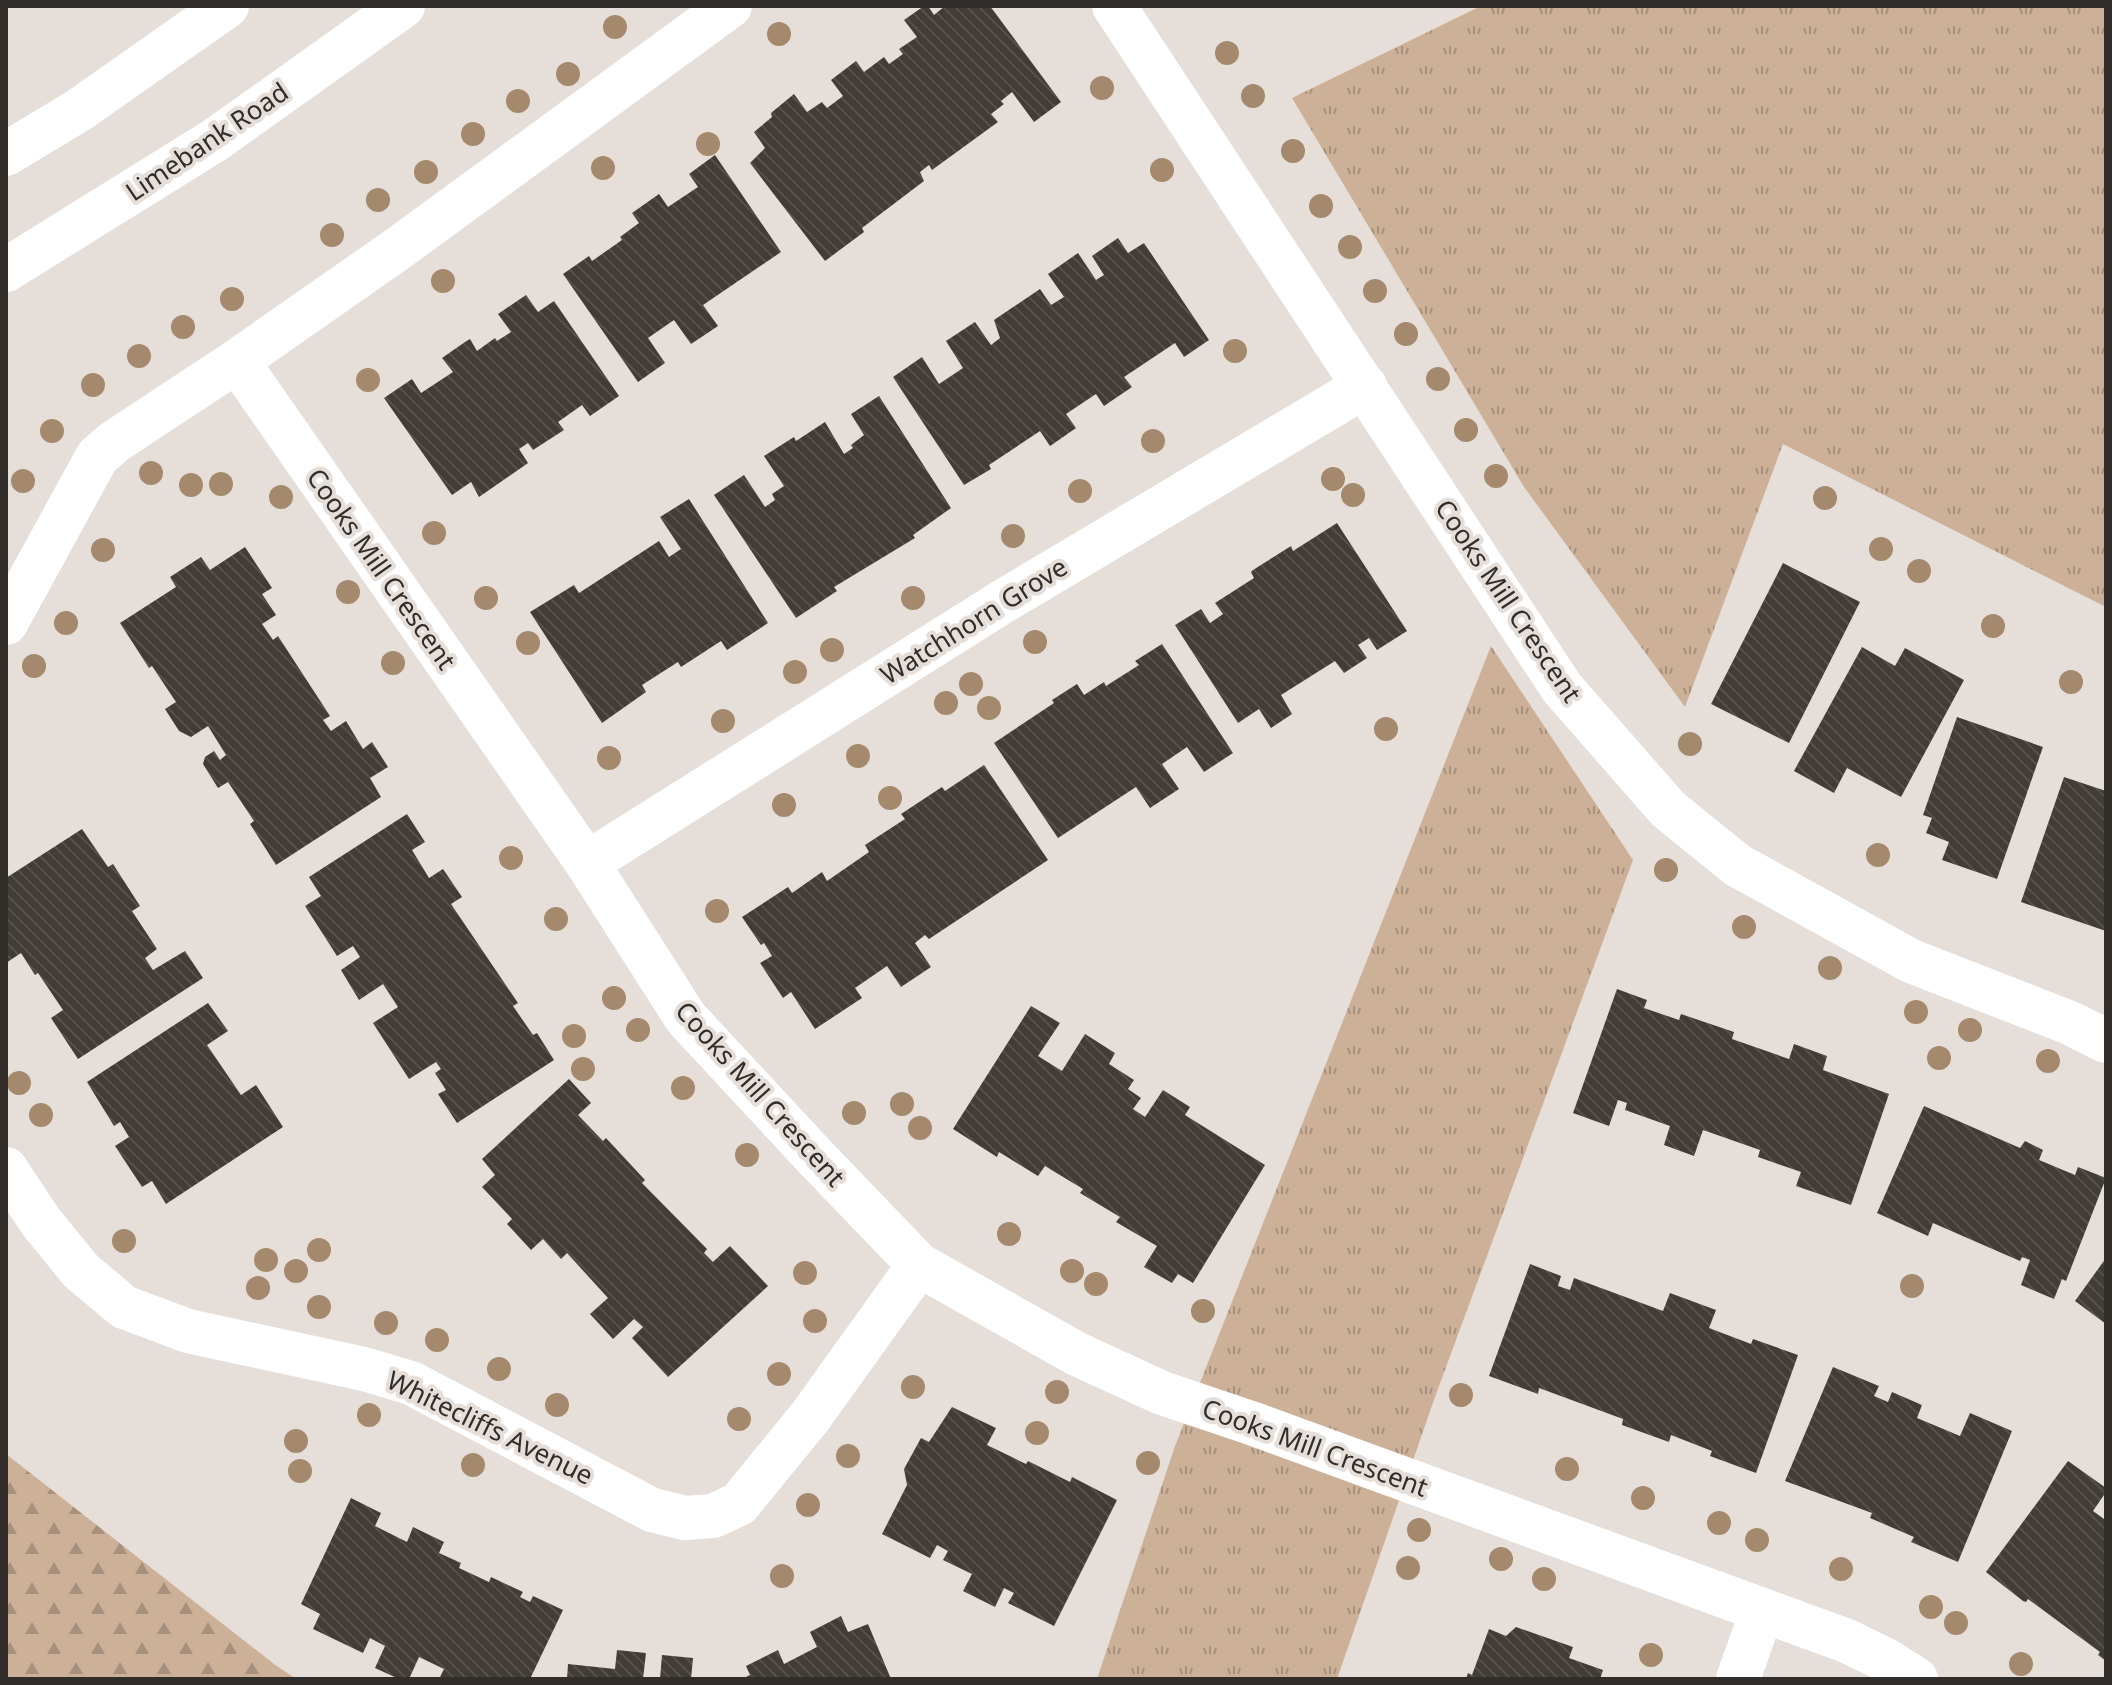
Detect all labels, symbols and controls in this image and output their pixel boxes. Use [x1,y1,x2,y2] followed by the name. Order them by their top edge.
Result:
[118,73,295,209] street label: Limebank Road
[299,461,465,676] street label: Cooks Mill Crescent
[1427,492,1590,709] street label: Cooks Mill Crescent
[873,548,1074,692] street label: Watchhorn Grove
[668,993,854,1194] street label: Cooks Mill Crescent
[381,1362,600,1493] street label: Whitecliffs Avenue
[1197,1389,1433,1505] street label: Cooks Mill Crescent

